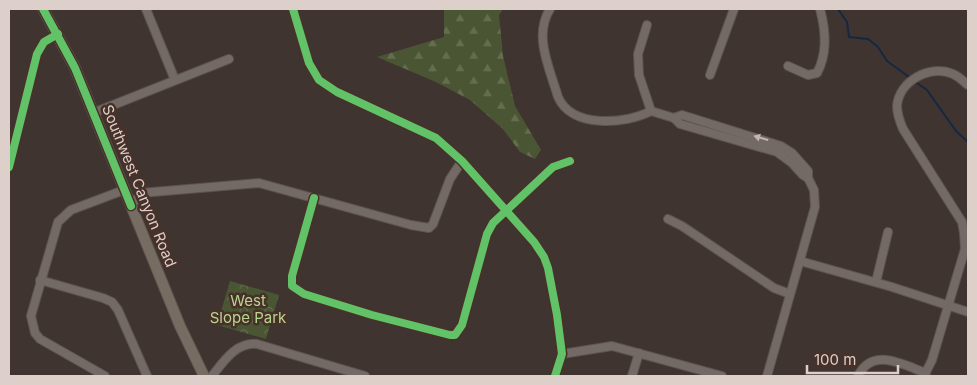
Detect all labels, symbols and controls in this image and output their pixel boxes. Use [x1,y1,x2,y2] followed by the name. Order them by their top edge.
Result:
[98,102,181,270] street label: Southwest Canyon Road
[753,134,768,142] one-way arrow
[210,291,287,327] park label: West Slope Park
[807,342,898,374] scale bar
[814,350,856,369] text: 100 m

